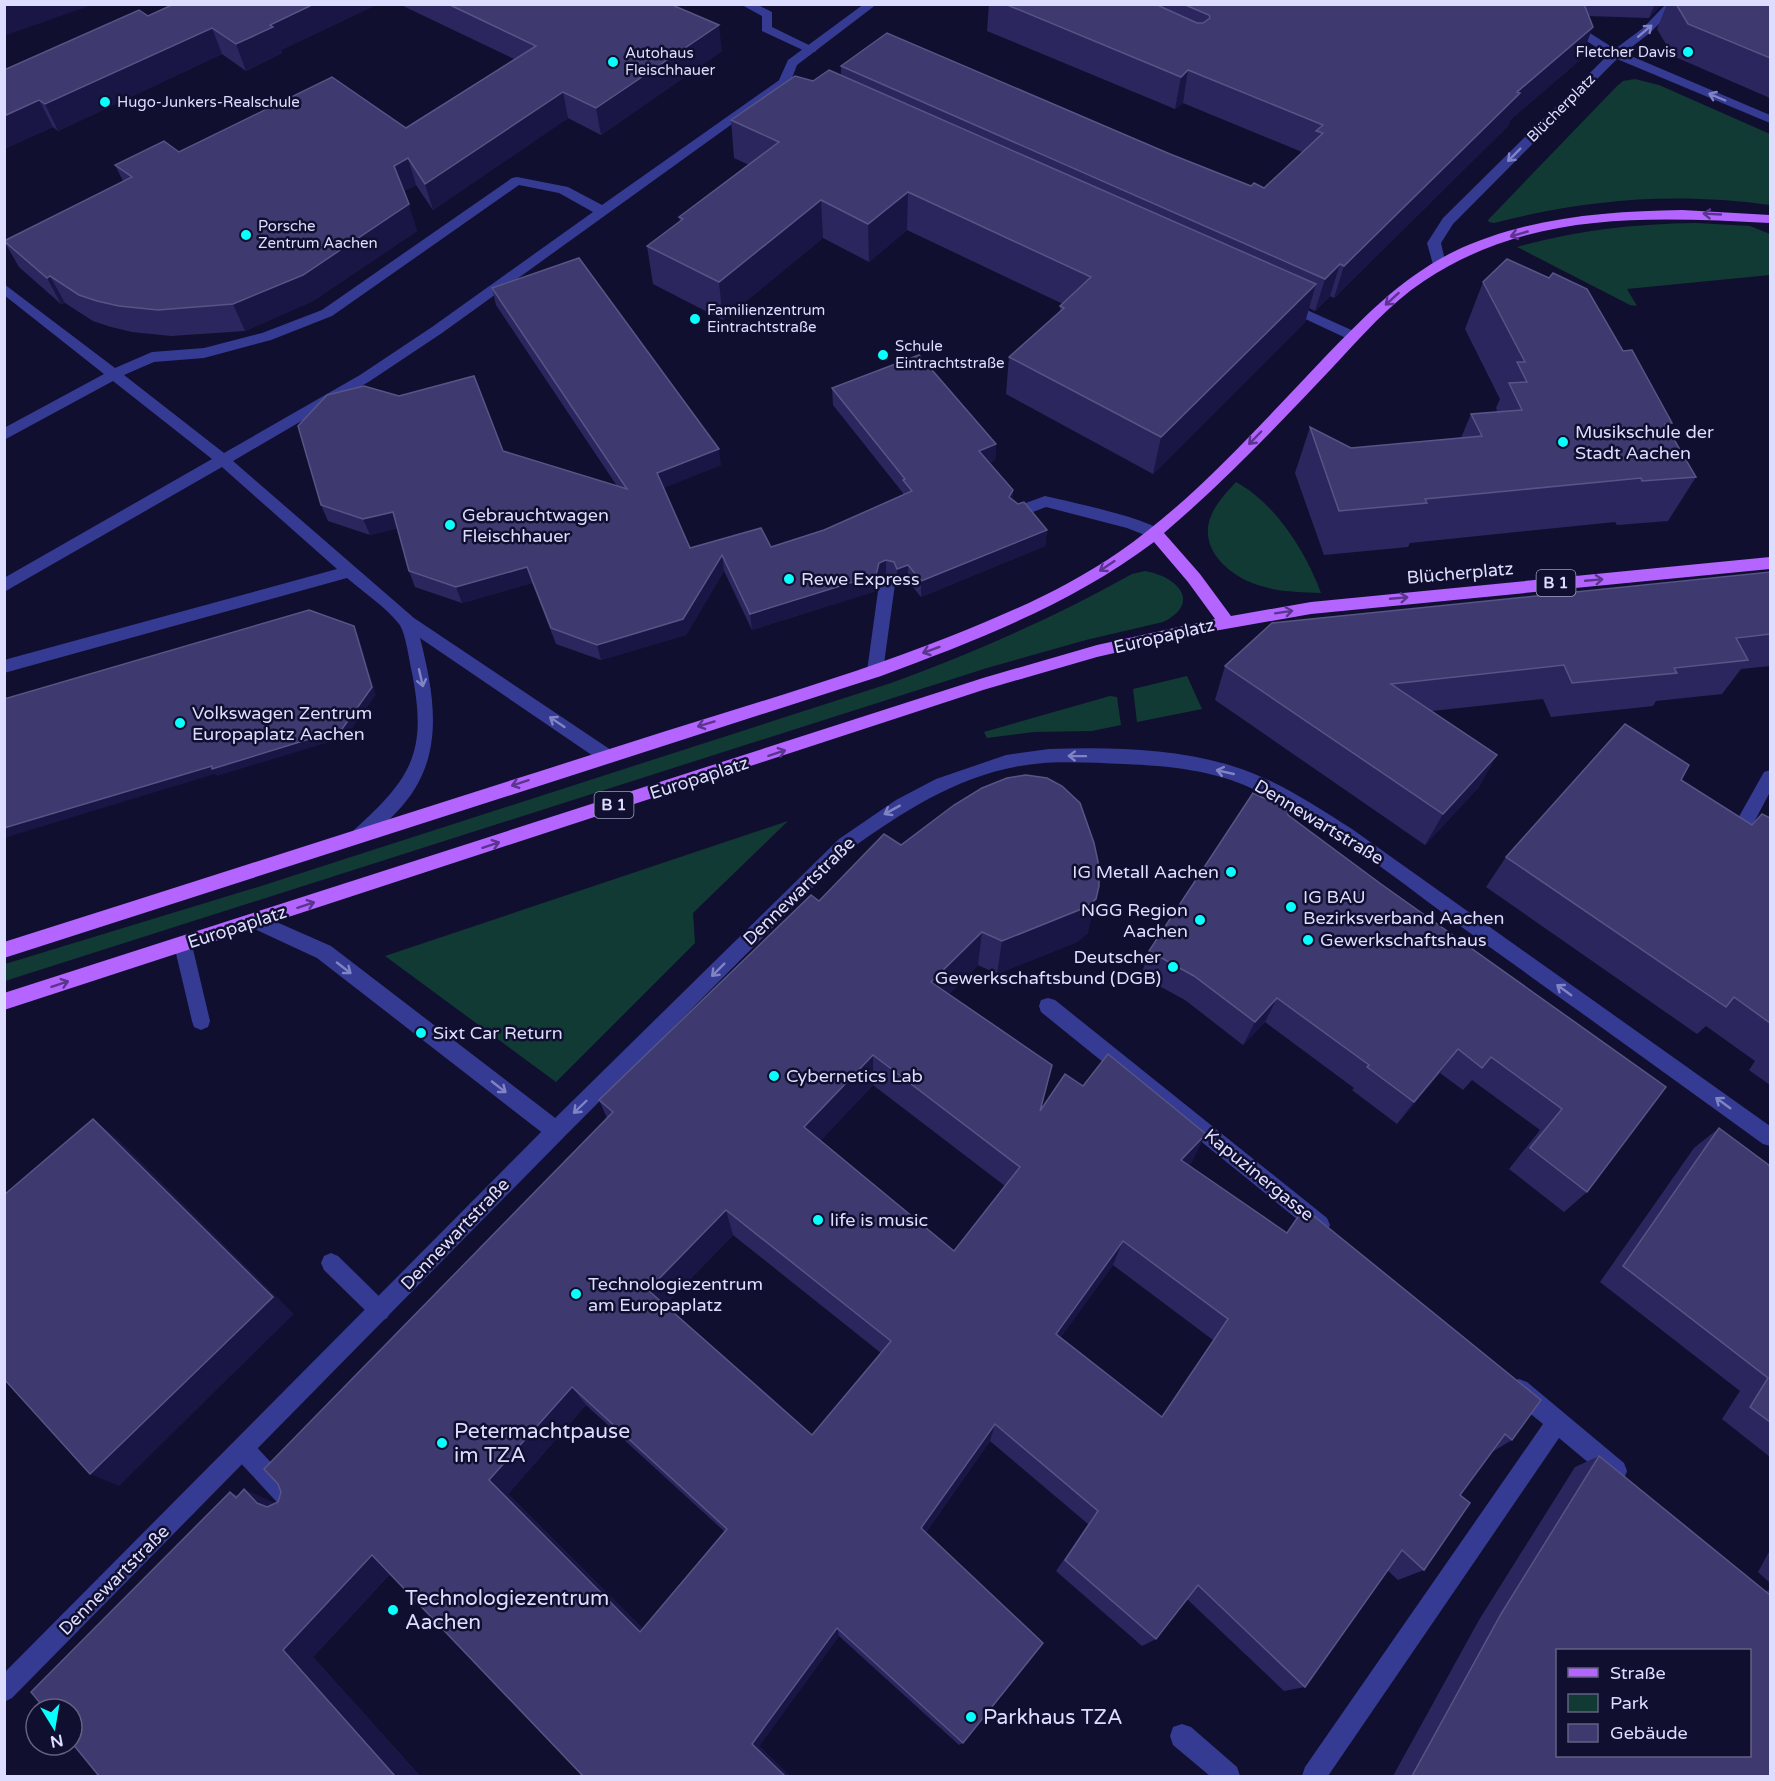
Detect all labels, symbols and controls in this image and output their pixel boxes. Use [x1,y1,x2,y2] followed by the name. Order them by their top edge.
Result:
[1637,24,1653,37] one-way arrow
[1576,43,1676,61] place label: Fletcher Davis
[625,44,715,79] place label: Autohaus Fleischhauer
[1681,45,1695,59] marker: Fletcher Davis
[606,55,620,69] marker: Autohaus Fleischhauer
[1523,70,1599,146] street label: Blücherplatz
[1708,91,1726,102] one-way arrow
[117,93,300,111] place label: Hugo-Junkers-Realschule
[98,95,112,109] marker: Hugo-Junkers-Realschule
[1507,147,1522,162] one-way arrow
[1703,209,1723,220] one-way arrow
[258,217,378,252] place label: Porsche Zentrum Aachen
[239,228,253,242] marker: Porsche Zentrum Aachen
[1510,229,1529,240] one-way arrow
[1385,292,1400,307] one-way arrow
[707,301,825,336] place label: Familienzentrum Eintrachtstraße
[688,312,702,326] marker: Familienzentrum Eintrachtstraße
[895,337,1005,372] place label: Schule Eintrachtstraße
[876,348,890,362] marker: Schule Eintrachtstraße
[1575,421,1714,464] place label: Musikschule der Stadt Aachen
[1248,430,1262,445] one-way arrow
[1556,435,1570,449] marker: Musikschule der Stadt Aachen
[462,504,609,547] place label: Gebrauchtwagen Fleischhauer
[443,518,457,532] marker: Gebrauchtwagen Fleischhauer
[1406,557,1514,589] street label: Blücherplatz
[1099,560,1116,572] one-way arrow
[801,568,920,590] place label: Rewe Express
[1536,570,1576,596] road number: B 1
[782,572,796,586] marker: Rewe Express
[1583,574,1603,585] one-way arrow
[1389,592,1409,603] one-way arrow
[1273,606,1293,617] one-way arrow
[1111,614,1217,658] street label: Europaplatz
[923,645,941,656] one-way arrow
[416,669,428,688] one-way arrow
[192,702,372,745] place label: Volkswagen Zentrum Europaplatz Aachen
[173,716,187,730] marker: Volkswagen Zentrum Europaplatz Aachen
[549,716,565,728] one-way arrow
[697,719,716,730] one-way arrow
[767,746,786,757] one-way arrow
[1067,750,1087,762] one-way arrow
[647,752,751,804] street label: Europaplatz
[1216,766,1235,778] one-way arrow
[1250,775,1388,869] street label: Dennewartstraße
[511,778,530,789] one-way arrow
[594,792,634,818] road number: B 1
[884,804,901,816] one-way arrow
[738,832,860,950] street label: Dennewartstraße
[481,839,500,850] one-way arrow
[1072,861,1219,883] place label: IG Metall Aachen
[1224,865,1238,879] marker: IG Metall Aachen
[1303,886,1504,929] place label: IG BAU Bezirksverband Aachen
[296,898,315,909] one-way arrow
[1081,899,1188,942] place label: NGG Region Aachen
[1284,900,1298,914] marker: IG BAU Bezirksverband Aachen
[185,901,289,953] street label: Europaplatz
[1193,913,1207,927] marker: NGG Region Aachen
[1320,929,1487,951] place label: Gewerkschaftshaus
[1301,933,1315,947] marker: Gewerkschaftshaus
[935,946,1161,989] place label: Deutscher Gewerkschaftsbund (DGB)
[1166,960,1180,974] marker: Deutscher Gewerkschaftsbund (DGB)
[336,961,352,974] one-way arrow
[711,962,726,977] one-way arrow
[50,978,69,989] one-way arrow
[1557,984,1573,996] one-way arrow
[433,1022,563,1044] place label: Sixt Car Return
[414,1026,428,1040] marker: Sixt Car Return
[786,1065,923,1087] place label: Cybernetics Lab
[767,1069,781,1083] marker: Cybernetics Lab
[490,1080,506,1093] one-way arrow
[1715,1097,1731,1109] one-way arrow
[573,1100,588,1115] one-way arrow
[1200,1124,1318,1226] street label: Kapuzinergasse
[396,1173,514,1295] street label: Dennewartstraße
[830,1209,928,1231] place label: life is music
[811,1213,825,1227] marker: life is music
[588,1273,763,1316] place label: Technologiezentrum am Europaplatz
[569,1287,583,1301] marker: Technologiezentrum am Europaplatz
[454,1419,630,1468] place label: Petermachtpause im TZA
[435,1436,449,1450] marker: Petermachtpause im TZA
[54,1520,174,1640] street label: Dennewartstraße
[405,1586,609,1635] place label: Technologiezentrum Aachen
[386,1603,400,1617] marker: Technologiezentrum Aachen
[1556,1649,1751,1757] legend
[1610,1662,1666,1684] text: Straße
[1610,1692,1649,1714] text: Park
[24,1697,84,1757] north arrow
[983,1705,1123,1730] place label: Parkhaus TZA
[964,1710,978,1724] marker: Parkhaus TZA
[1610,1722,1688,1744] text: Gebäude
[48,1730,65,1752] text: N

